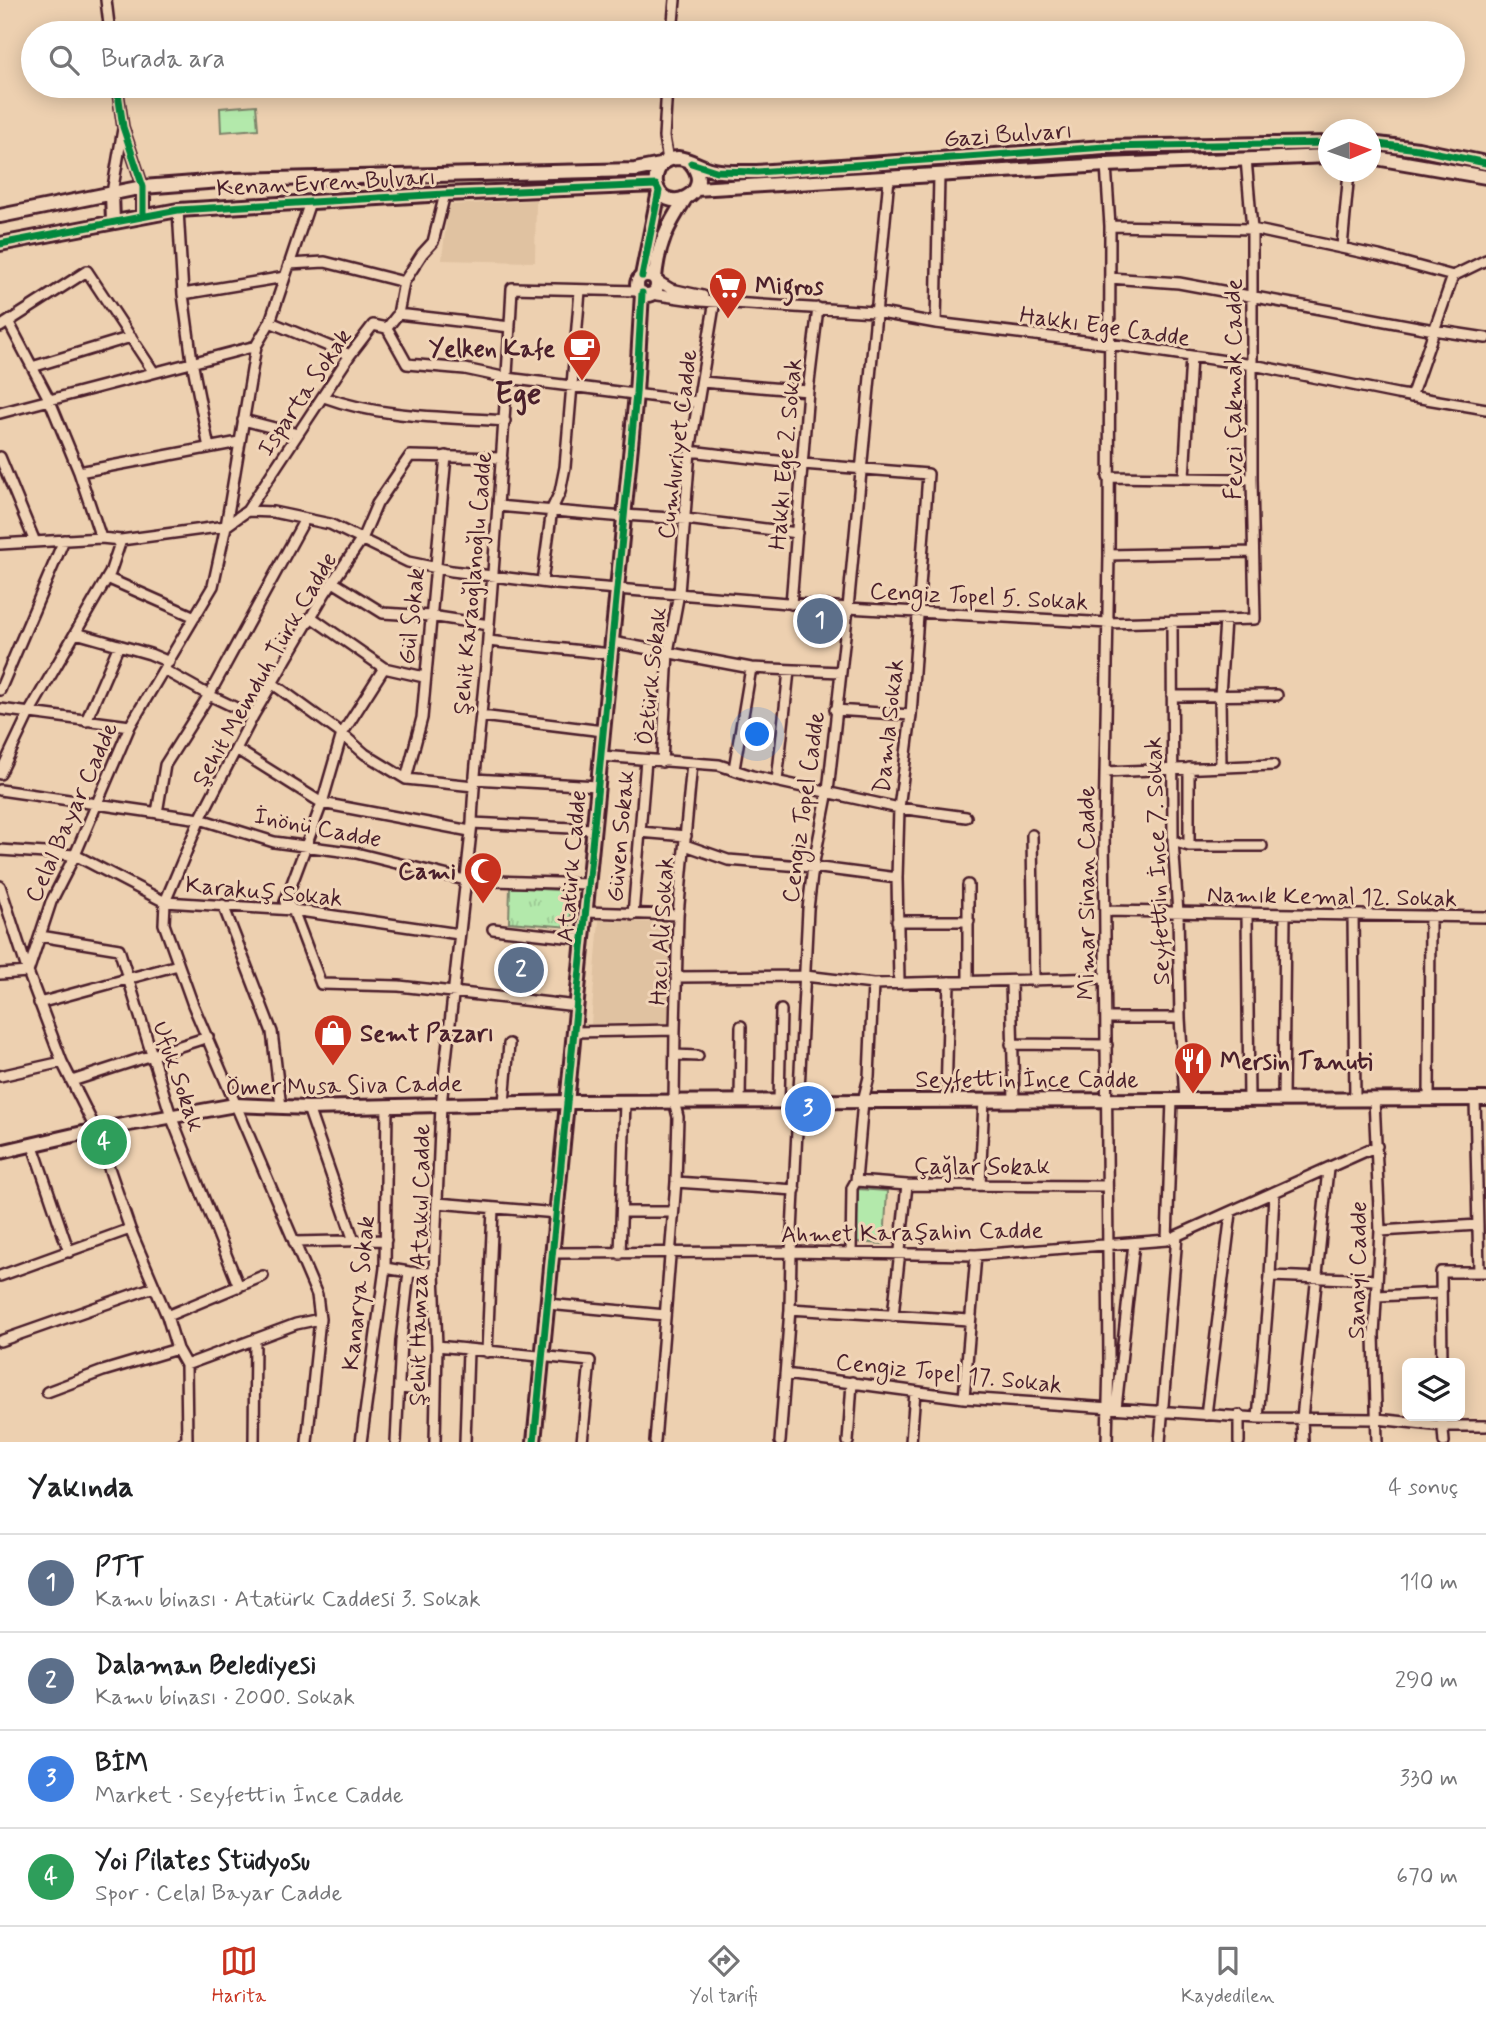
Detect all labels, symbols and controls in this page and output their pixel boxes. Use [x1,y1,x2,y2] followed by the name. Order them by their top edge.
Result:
[21,21,1465,98] search box
[45,41,83,79] icon: search
[101,43,225,77] text: Burada ara
[943,116,1074,155] street label: Gazi Bulvarı
[1318,119,1381,182] north arrow
[216,162,436,205] street label: Kenan Evren Bulvarı
[707,265,749,320] supermarket icon: Migros
[755,272,824,306] place label: Migros
[1219,278,1250,500] street label: Fevzi Çakmak Cadde
[1017,300,1192,355] street label: Hakkı Ege Cadde
[251,323,359,463] street label: Isparta Sokak
[561,327,603,382] cafe icon: Yelken Kafe
[429,334,555,365] place label: Yelken Kafe
[651,347,706,541] street label: Cumhuriyet Cadde
[763,357,810,551] street label: Hakkı Ege 2. Sokak
[494,373,542,416] district label: Ege
[447,450,500,716] street label: Şehit Karaoğlanoğlu Cadde
[185,547,345,793] street label: Şehit Memduh Türk Cadde
[392,566,433,666] street label: Gül Sokak
[869,576,1089,621] street label: Cengiz Topel 5. Sokak
[797,595,843,647] pin: 1
[630,606,675,747] street label: Öztürk Sokak
[867,657,912,795] street label: Damla Sokak
[776,710,835,905] street label: Cengiz Topel Cadde
[740,717,774,751] your location
[19,718,126,908] street label: Celal Bayar Cadde
[1139,736,1178,986] street label: Seyfettin İnce 7. Sokak
[600,769,643,903] street label: Güven Sokak
[1072,786,1103,1000] street label: Mimar Sinan Cadde
[550,789,595,943] street label: Atatürk Cadde
[251,801,384,856] street label: İnönü Cadde
[462,850,504,905] mosque icon: Cami
[643,856,682,1006] street label: Hacı Ali Sokak
[398,857,456,888] place label: Cami
[184,870,344,915] street label: Karakuş Sokak
[1207,880,1457,915] street label: Namık Kemal 12. Sokak
[498,944,544,996] pin: 2
[312,1012,354,1067] shop icon: Semt Pazarı
[144,1017,211,1136] street label: Ufuk Sokak
[360,1019,494,1050] place label: Semt Pazarı
[1172,1040,1214,1095] restaurant icon: Mersin Tanuti
[1220,1047,1373,1078] place label: Mersin Tanuti
[915,1065,1139,1096] street label: Seyfettin İnce Cadde
[225,1069,463,1104] street label: Ömer Musa Siva Cadde
[785,1083,831,1135] pin: 3
[81,1116,127,1168] pin: 4
[403,1124,438,1406] street label: Şehit Hamza Atakul Cadde
[914,1152,1050,1183] street label: Çağlar Sokak
[1342,1201,1375,1339] street label: Sanayi Cadde
[336,1214,383,1372] street label: Kanarya Sokak
[781,1216,1044,1251] street label: Ahmet Karaşahin Cadde
[834,1347,1064,1404] street label: Cengiz Topel 17. Sokak
[1402,1358,1465,1421] map controls
[1402,1358,1465,1421] button: layers
[28,1468,134,1507] text: Yakında
[1388,1473,1458,1503] text: 4 sonuç
[95,1551,145,1585] text: PTT
[46,1568,56,1598] text: 1
[1399,1568,1458,1598] text: 110 m
[95,1585,481,1615] text: Kamu binası · Atatürk Caddesi 3. Sokak
[95,1649,316,1683] text: Dalaman Belediyesi
[45,1666,57,1696] text: 2
[1395,1666,1458,1696] text: 290 m
[95,1683,355,1713] text: Kamu binası · 2000. Sokak
[95,1747,148,1781] text: BİM
[46,1764,56,1794] text: 3
[1400,1764,1458,1794] text: 330 m
[95,1781,404,1811] text: Market · Seyfettin İnce Cadde
[95,1845,310,1879] text: Yoi Pilates Stüdyosu
[44,1862,58,1892] text: 4
[1396,1862,1458,1892] text: 670 m
[95,1879,342,1909] text: Spor · Celal Bayar Cadde
[212,1942,266,2009] tab: Harita
[690,1942,758,2009] tab: Yol tarifi
[1181,1942,1274,2009] tab: Kaydedilen

